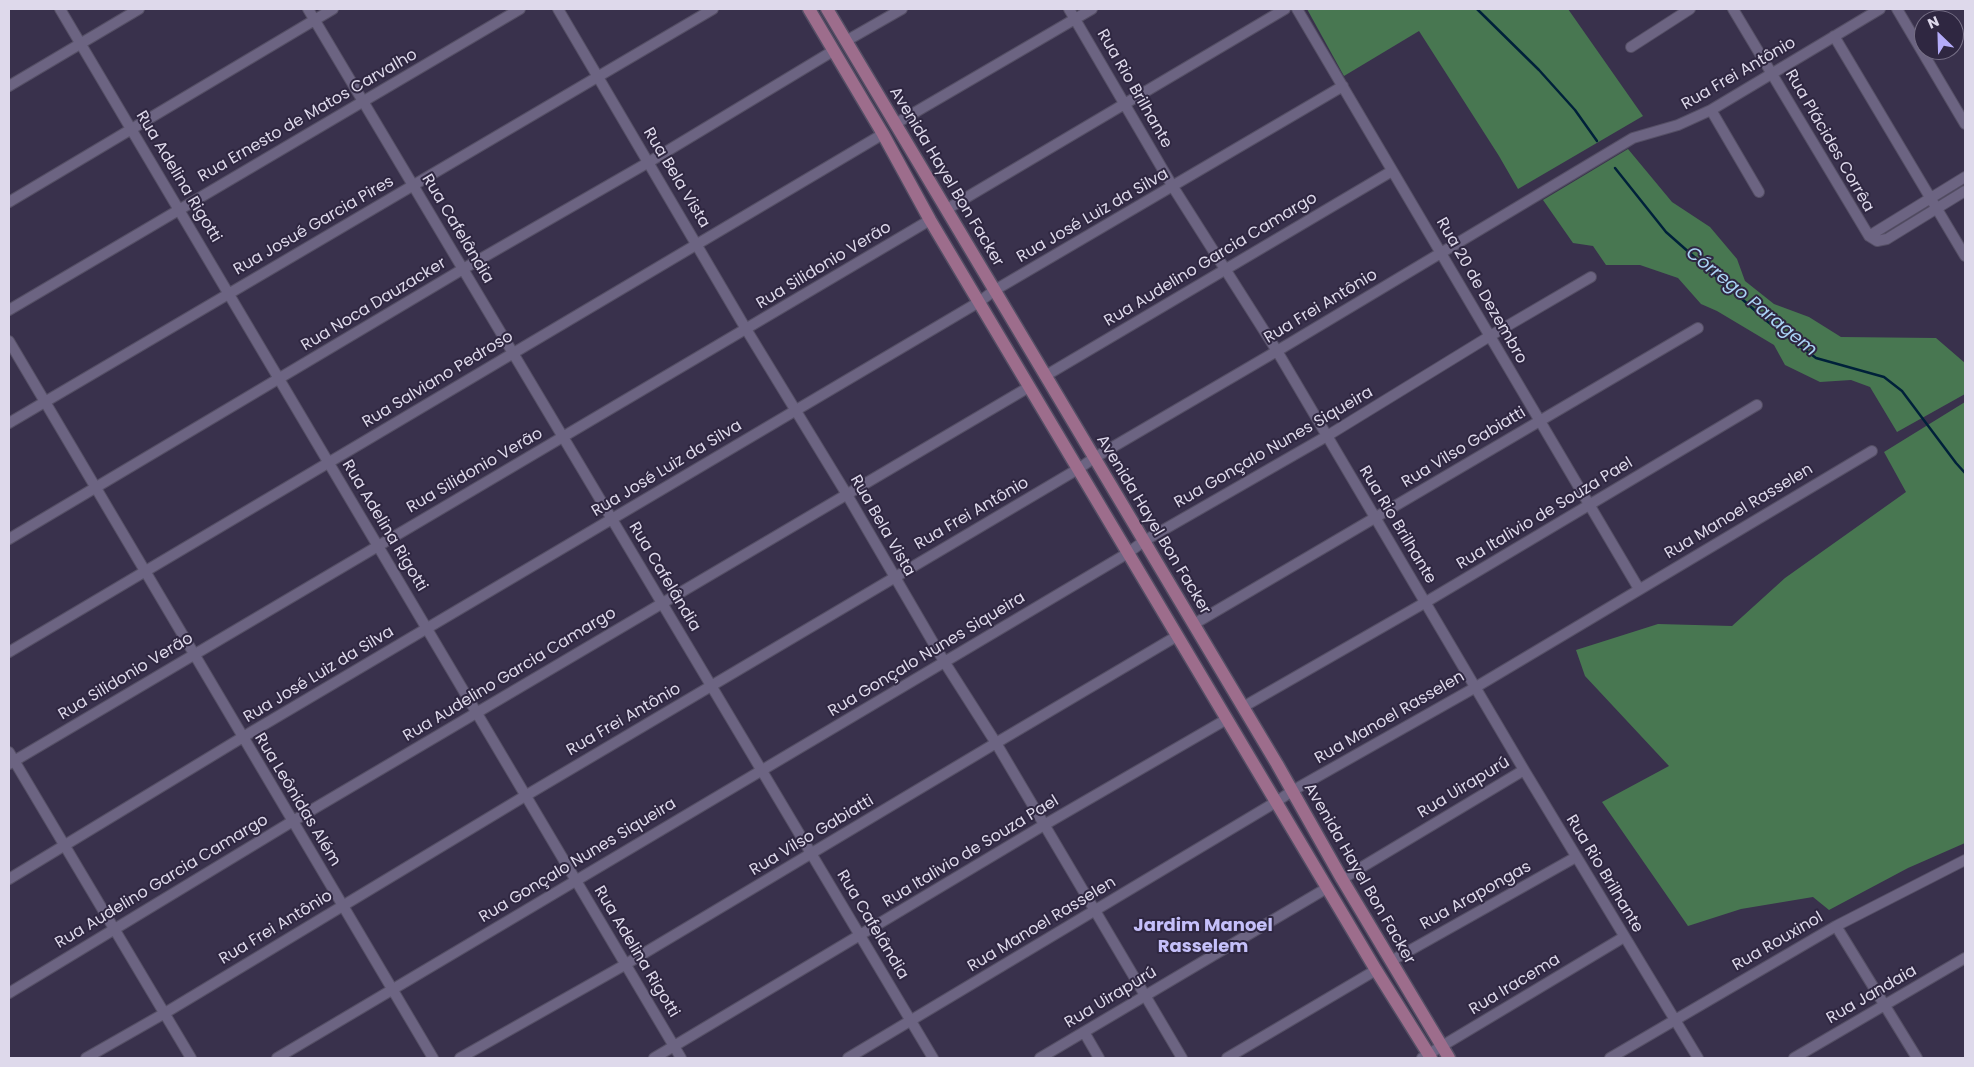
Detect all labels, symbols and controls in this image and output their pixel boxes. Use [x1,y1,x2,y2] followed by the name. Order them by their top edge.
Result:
[1914,10,1964,60] north arrow
[1924,11,1942,33] text: N
[1092,26,1176,152] street label: Rua Rio Brilhante
[1678,34,1800,114] street label: Rua Frei Antônio
[195,45,421,187] street label: Rua Ernesto de Matos Carvalho
[1780,66,1878,216] street label: Rua Plácides Corrêa
[885,84,1007,270] street label: Avenida Hayel Bon Facker
[131,108,225,246] street label: Rua Adelina Rigotti
[639,124,713,232] street label: Rua Bela Vista
[1014,165,1172,267] street label: Rua José Luiz da Silva
[417,171,497,287] street label: Rua Cafelândia
[230,172,398,280] street label: Rua Josué Garcia Pires
[1101,189,1321,331] street label: Rua Audelino Garcia Camargo
[1431,215,1531,367] street label: Rua 20 de Dezembro
[753,218,895,314] street label: Rua Silidonio Verão
[1681,243,1821,361] water label: Córrego Paragem
[298,254,450,356] street label: Rua Noca Dauzacker
[1261,266,1381,348] street label: Rua Frei Antônio
[359,327,517,433] street label: Rua Salviano Pedroso
[1171,383,1377,513] street label: Rua Gonçalo Nunes Siqueira
[1399,403,1529,493] street label: Rua Vilso Gabiatti
[588,416,746,522] street label: Rua José Luiz da Silva
[404,424,546,518] street label: Rua Silidonio Verão
[1092,432,1214,618] street label: Avenida Hayel Bon Facker
[1453,454,1637,574] street label: Rua Italivio de Souza Pael
[337,457,431,595] street label: Rua Adelina Rigotti
[1661,460,1817,564] street label: Rua Manoel Rasselen
[1354,463,1440,587] street label: Rua Rio Brilhante
[845,472,919,580] street label: Rua Bela Vista
[911,474,1033,554] street label: Rua Frei Antônio
[624,519,704,635] street label: Rua Cafelândia
[825,589,1029,721] street label: Rua Gonçalo Nunes Siqueira
[400,604,620,746] street label: Rua Audelino Garcia Camargo
[240,622,398,728] street label: Rua José Luiz da Silva
[55,629,197,725] street label: Rua Silidonio Verão
[1312,667,1468,769] street label: Rua Manoel Rasselen
[563,680,685,760] street label: Rua Frei Antônio
[250,730,344,870] street label: Rua Leônidas Além
[1415,753,1513,823] street label: Rua Uirapurú
[1299,780,1419,968] street label: Avenida Hayel Bon Facker
[747,791,877,881] street label: Rua Vilso Gabiatti
[879,792,1063,912] street label: Rua Italivio de Souza Pael
[476,795,680,927] street label: Rua Gonçalo Nunes Siqueira
[52,811,272,953] street label: Rua Audelino Garcia Camargo
[1561,812,1647,936] street label: Rua Rio Brilhante
[1417,858,1535,934] street label: Rua Arapongas
[832,867,912,983] street label: Rua Cafelândia
[964,873,1120,977] street label: Rua Manoel Rasselen
[589,883,683,1021] street label: Rua Adelina Rigotti
[216,887,336,969] street label: Rua Frei Antônio
[1729,908,1827,976] street label: Rua Rouxinol
[1133,915,1273,958] district label: Jardim Manoel Rasselem
[1466,950,1564,1020] street label: Rua Iracema
[1823,961,1921,1029] street label: Rua Jandaia
[1062,963,1160,1033] street label: Rua Uirapurú

